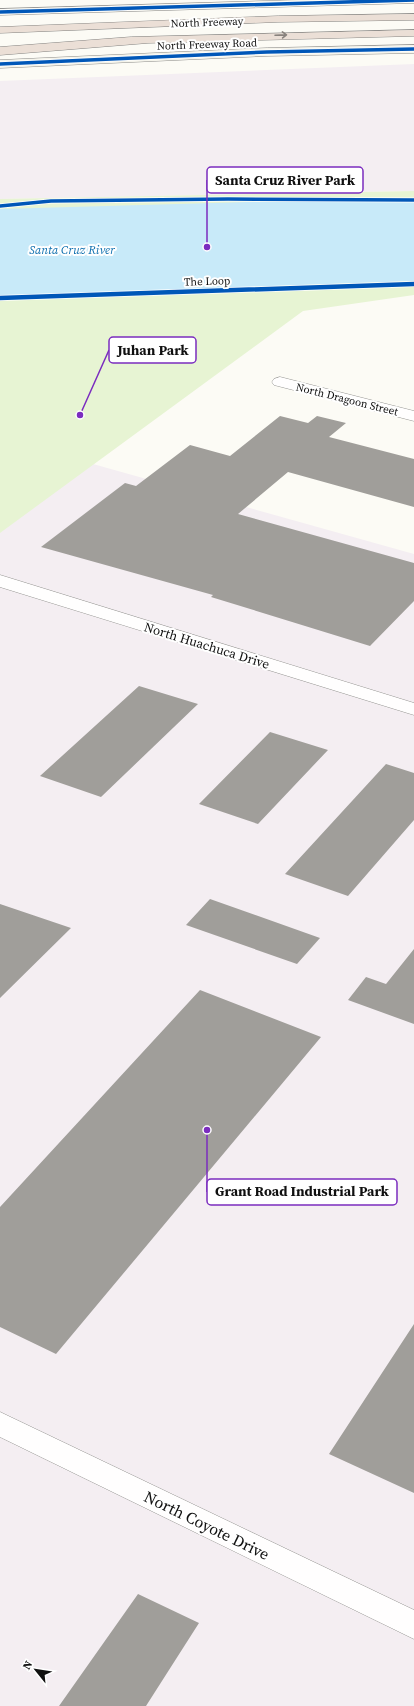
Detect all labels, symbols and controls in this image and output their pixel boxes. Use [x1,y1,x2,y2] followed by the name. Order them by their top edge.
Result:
[170,14,244,31] street label: North Freeway
[274,32,287,39] one-way arrow
[157,35,258,54] street label: North Freeway Road
[207,167,363,193] callout: Santa Cruz River Park
[215,170,356,190] text: Santa Cruz River Park
[29,242,116,258] water label: Santa Cruz River
[184,273,230,290] street label: The Loop
[109,337,196,363] callout: Juhan Park
[116,340,189,360] text: Juhan Park
[294,380,400,420] street label: North Dragoon Street
[142,618,272,673] street label: North Huachuca Drive
[207,1179,397,1205] callout: Grant Road Industrial Park
[215,1181,390,1201] text: Grant Road Industrial Park
[141,1485,273,1565] street label: North Coyote Drive
[16,1650,56,1690] north arrow
[19,1658,36,1672] text: N

